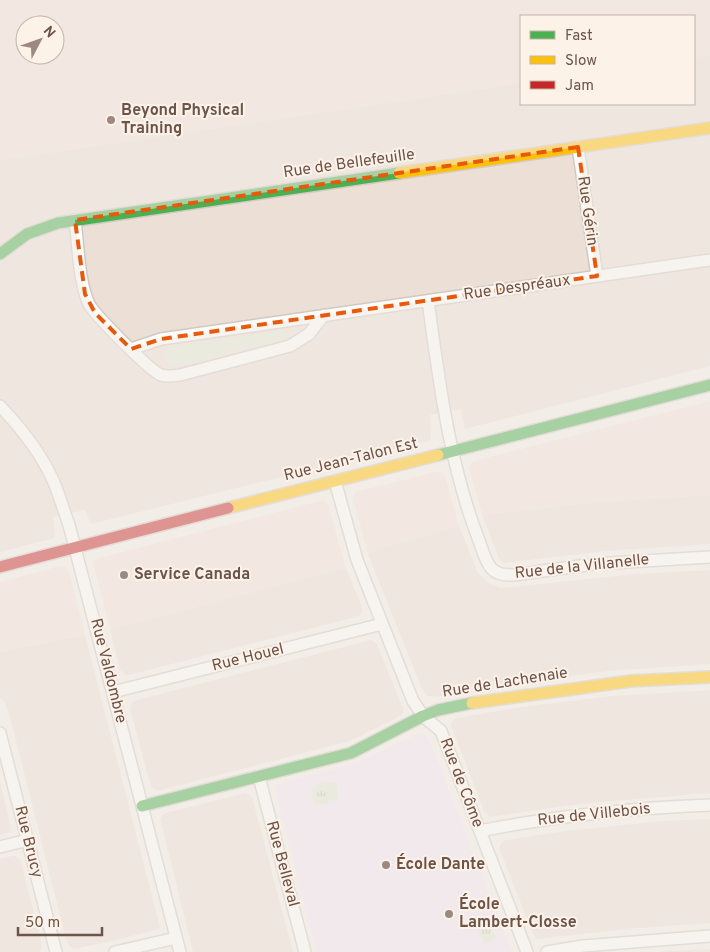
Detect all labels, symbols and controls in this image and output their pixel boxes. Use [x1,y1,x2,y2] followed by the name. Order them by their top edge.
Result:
[15,15,65,65] north arrow
[520,15,695,105] legend
[39,23,58,42] text: N
[565,27,593,46] text: Fast
[565,52,597,71] text: Slow
[565,77,594,96] text: Jam
[121,101,244,139] place label: Beyond Physical Training
[105,114,117,126] marker: Beyond Physical Training
[282,145,416,183] street label: Rue de Bellefeuille
[572,175,602,247] street label: Rue Gérin
[462,271,572,305] street label: Rue Despréaux
[282,434,420,486] street label: Rue Jean-Talon Est
[514,550,650,584] street label: Rue de la Villanelle
[134,565,250,585] place label: Service Canada
[118,569,130,581] marker: Service Canada
[85,616,131,726] street label: Rue Valdombre
[210,639,286,677] street label: Rue Houel
[441,663,569,703] street label: Rue de Lachenaie
[435,735,487,831] street label: Rue de Côme
[536,799,652,831] street label: Rue de Villebois
[9,804,47,880] street label: Rue Brucy
[261,819,303,909] street label: Rue Belleval
[396,853,485,875] place label: École Dante
[380,859,392,871] marker: École Dante
[459,893,577,933] place label: École Lambert-Closse
[18,904,101,936] scale bar
[443,908,455,920] marker: École Lambert-Closse
[25,914,60,933] text: 50 m

